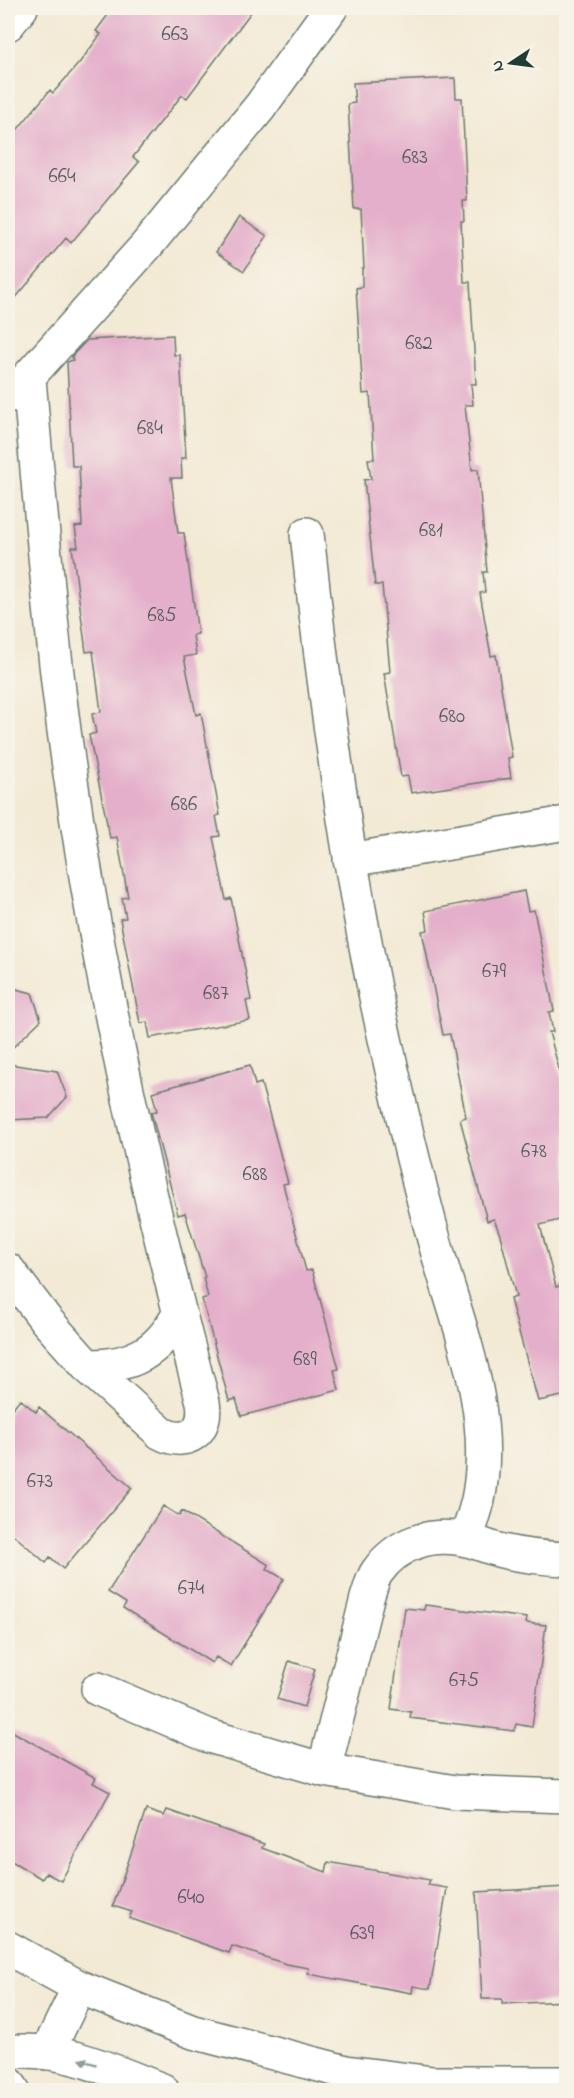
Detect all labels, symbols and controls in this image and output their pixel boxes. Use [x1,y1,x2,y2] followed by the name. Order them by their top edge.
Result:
[161,20,189,50] house number: 663
[481,33,541,93] north arrow
[485,58,511,74] text: N
[402,143,428,173] house number: 683
[48,162,76,192] house number: 664
[405,329,433,359] house number: 682
[137,414,163,444] house number: 684
[419,516,443,546] house number: 681
[147,601,177,631] house number: 685
[439,702,465,732] house number: 680
[171,790,197,820] house number: 686
[482,957,507,987] house number: 679
[203,979,229,1009] house number: 687
[521,1137,547,1167] house number: 678
[243,1160,268,1190] house number: 688
[293,1345,317,1375] house number: 689
[27,1467,53,1497] house number: 673
[178,1574,205,1604] house number: 674
[449,1666,479,1696] house number: 675
[178,1883,204,1913] house number: 640
[350,1919,375,1949] house number: 639
[79,2057,97,2066] one-way arrow

